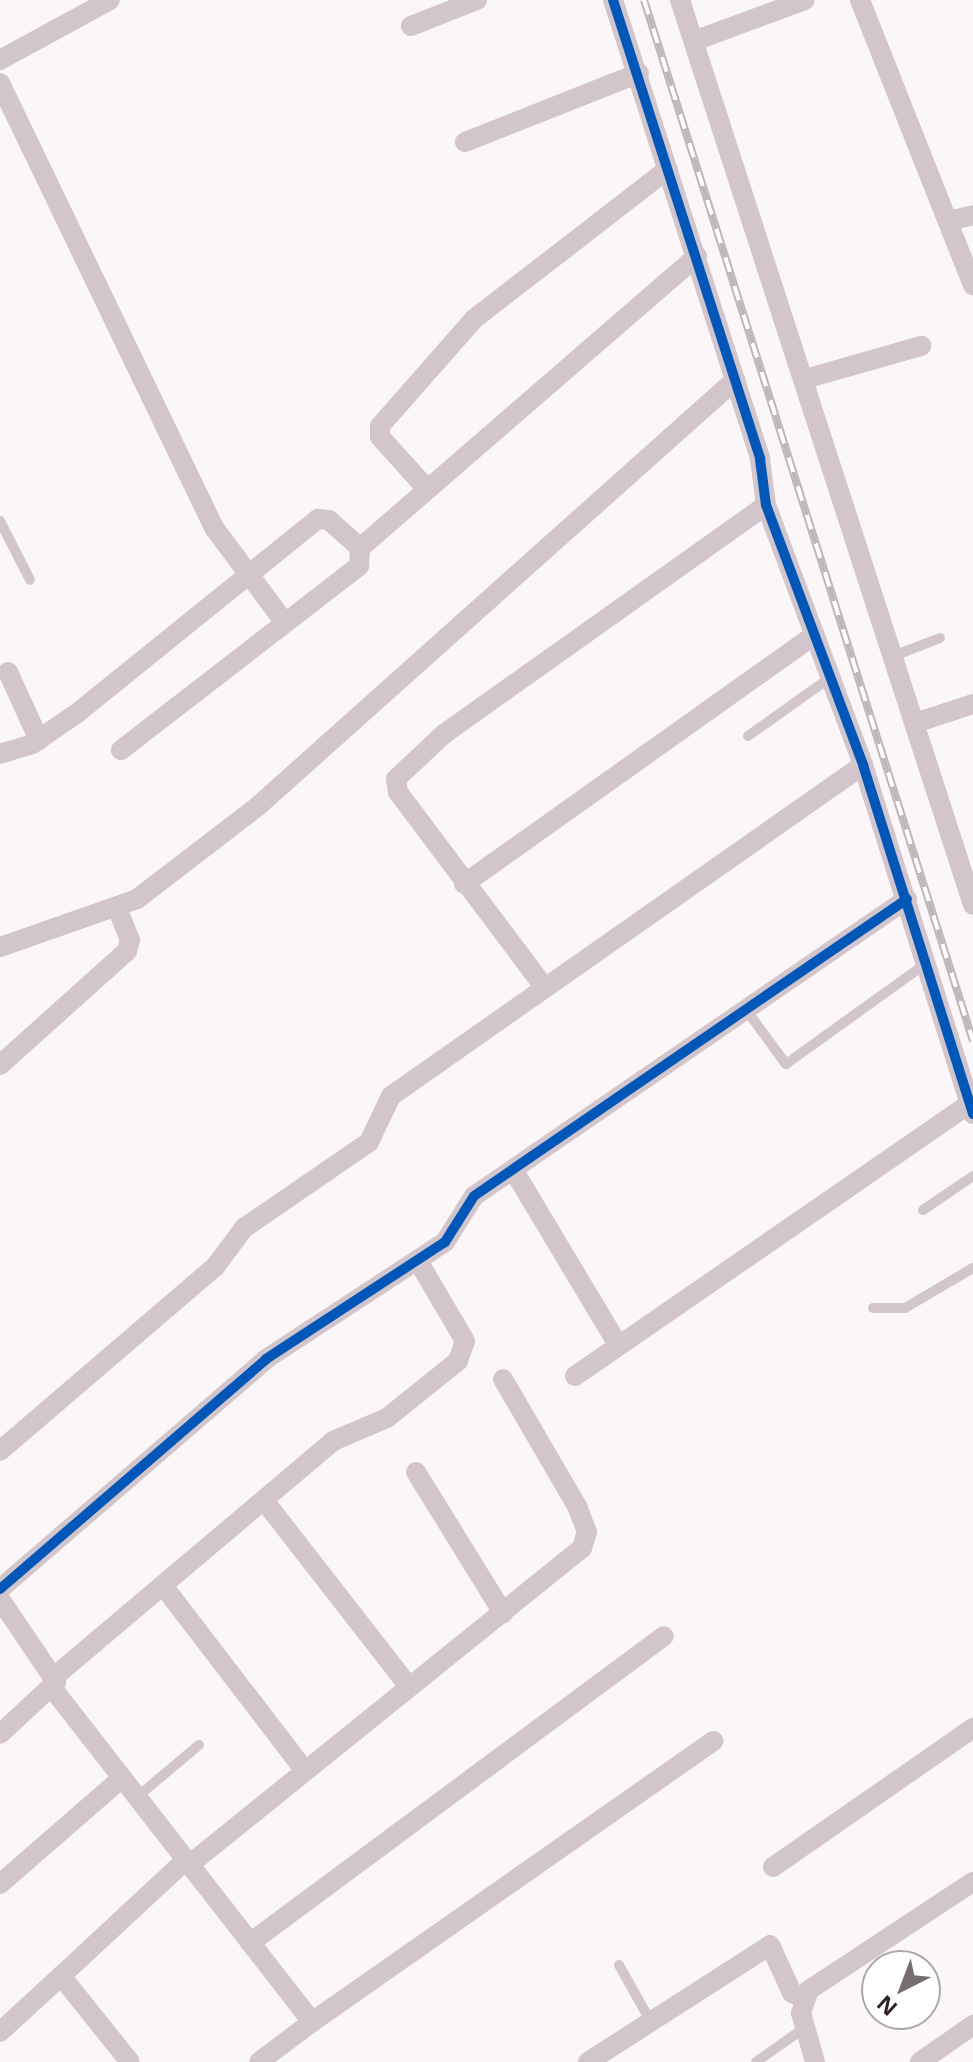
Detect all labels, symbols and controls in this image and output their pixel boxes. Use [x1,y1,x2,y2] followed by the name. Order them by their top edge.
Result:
[861,1950,941,2030] north arrow
[870,1989,903,2023] text: N

